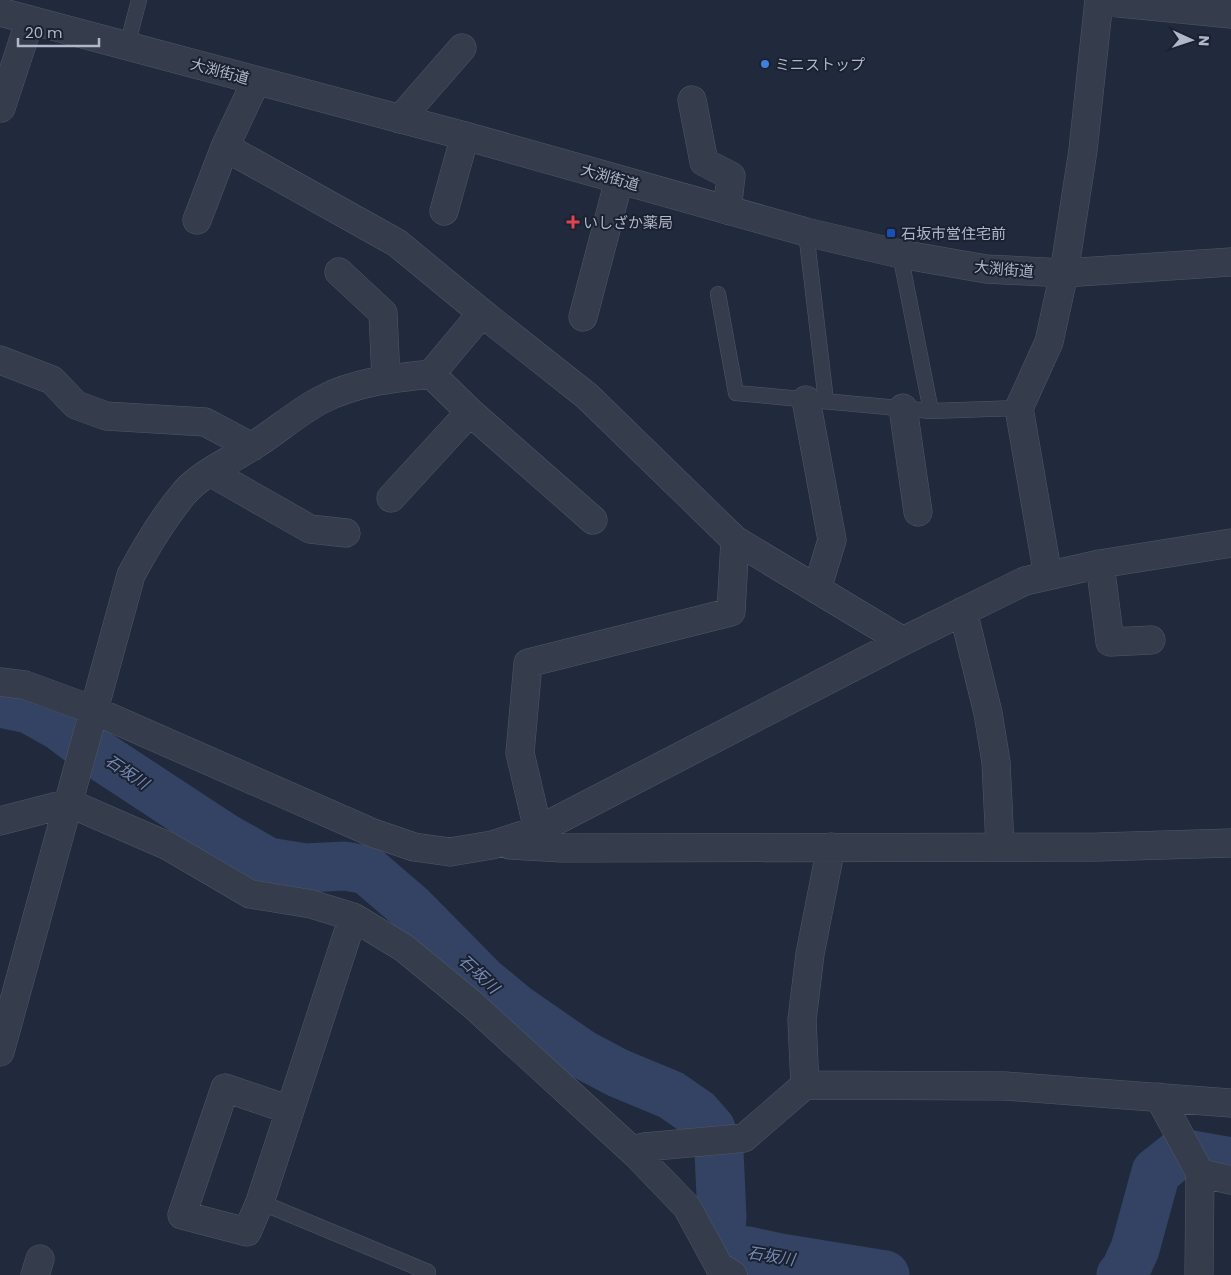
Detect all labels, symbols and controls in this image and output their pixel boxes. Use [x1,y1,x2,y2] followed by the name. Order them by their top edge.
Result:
[18,15,99,47] scale bar
[1166,15,1216,65] north arrow
[25,22,63,43] text: 20 m
[1194,35,1214,46] text: N
[188,53,252,89] street label: 大渕街道
[775,54,865,75] place label: ミニストップ
[759,58,771,70] marker: ミニストップ
[578,159,642,195] street label: 大渕街道
[583,212,673,233] place label: いしざか薬局
[567,216,579,228] marker: いしざか薬局
[901,223,1006,244] place label: 石坂市営住宅前
[885,227,897,239] marker: 石坂市営住宅前
[973,256,1035,282] street label: 大渕街道
[101,749,155,796] water label: 石坂川
[454,949,506,1000] water label: 石坂川
[745,1241,798,1271] water label: 石坂川

